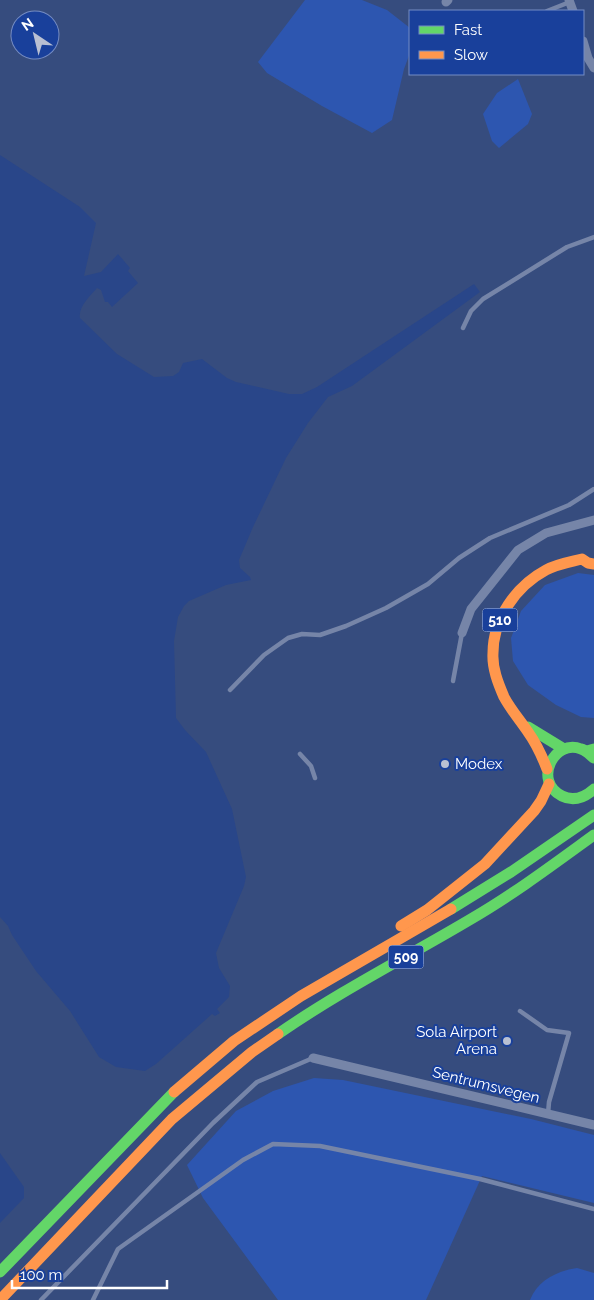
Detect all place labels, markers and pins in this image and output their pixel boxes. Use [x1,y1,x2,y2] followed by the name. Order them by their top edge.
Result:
[455,755,503,773] place label: Modex
[439,758,451,770] marker: Modex
[416,1023,497,1058] place label: Sola Airport Arena
[501,1035,513,1047] marker: Sola Airport Arena

